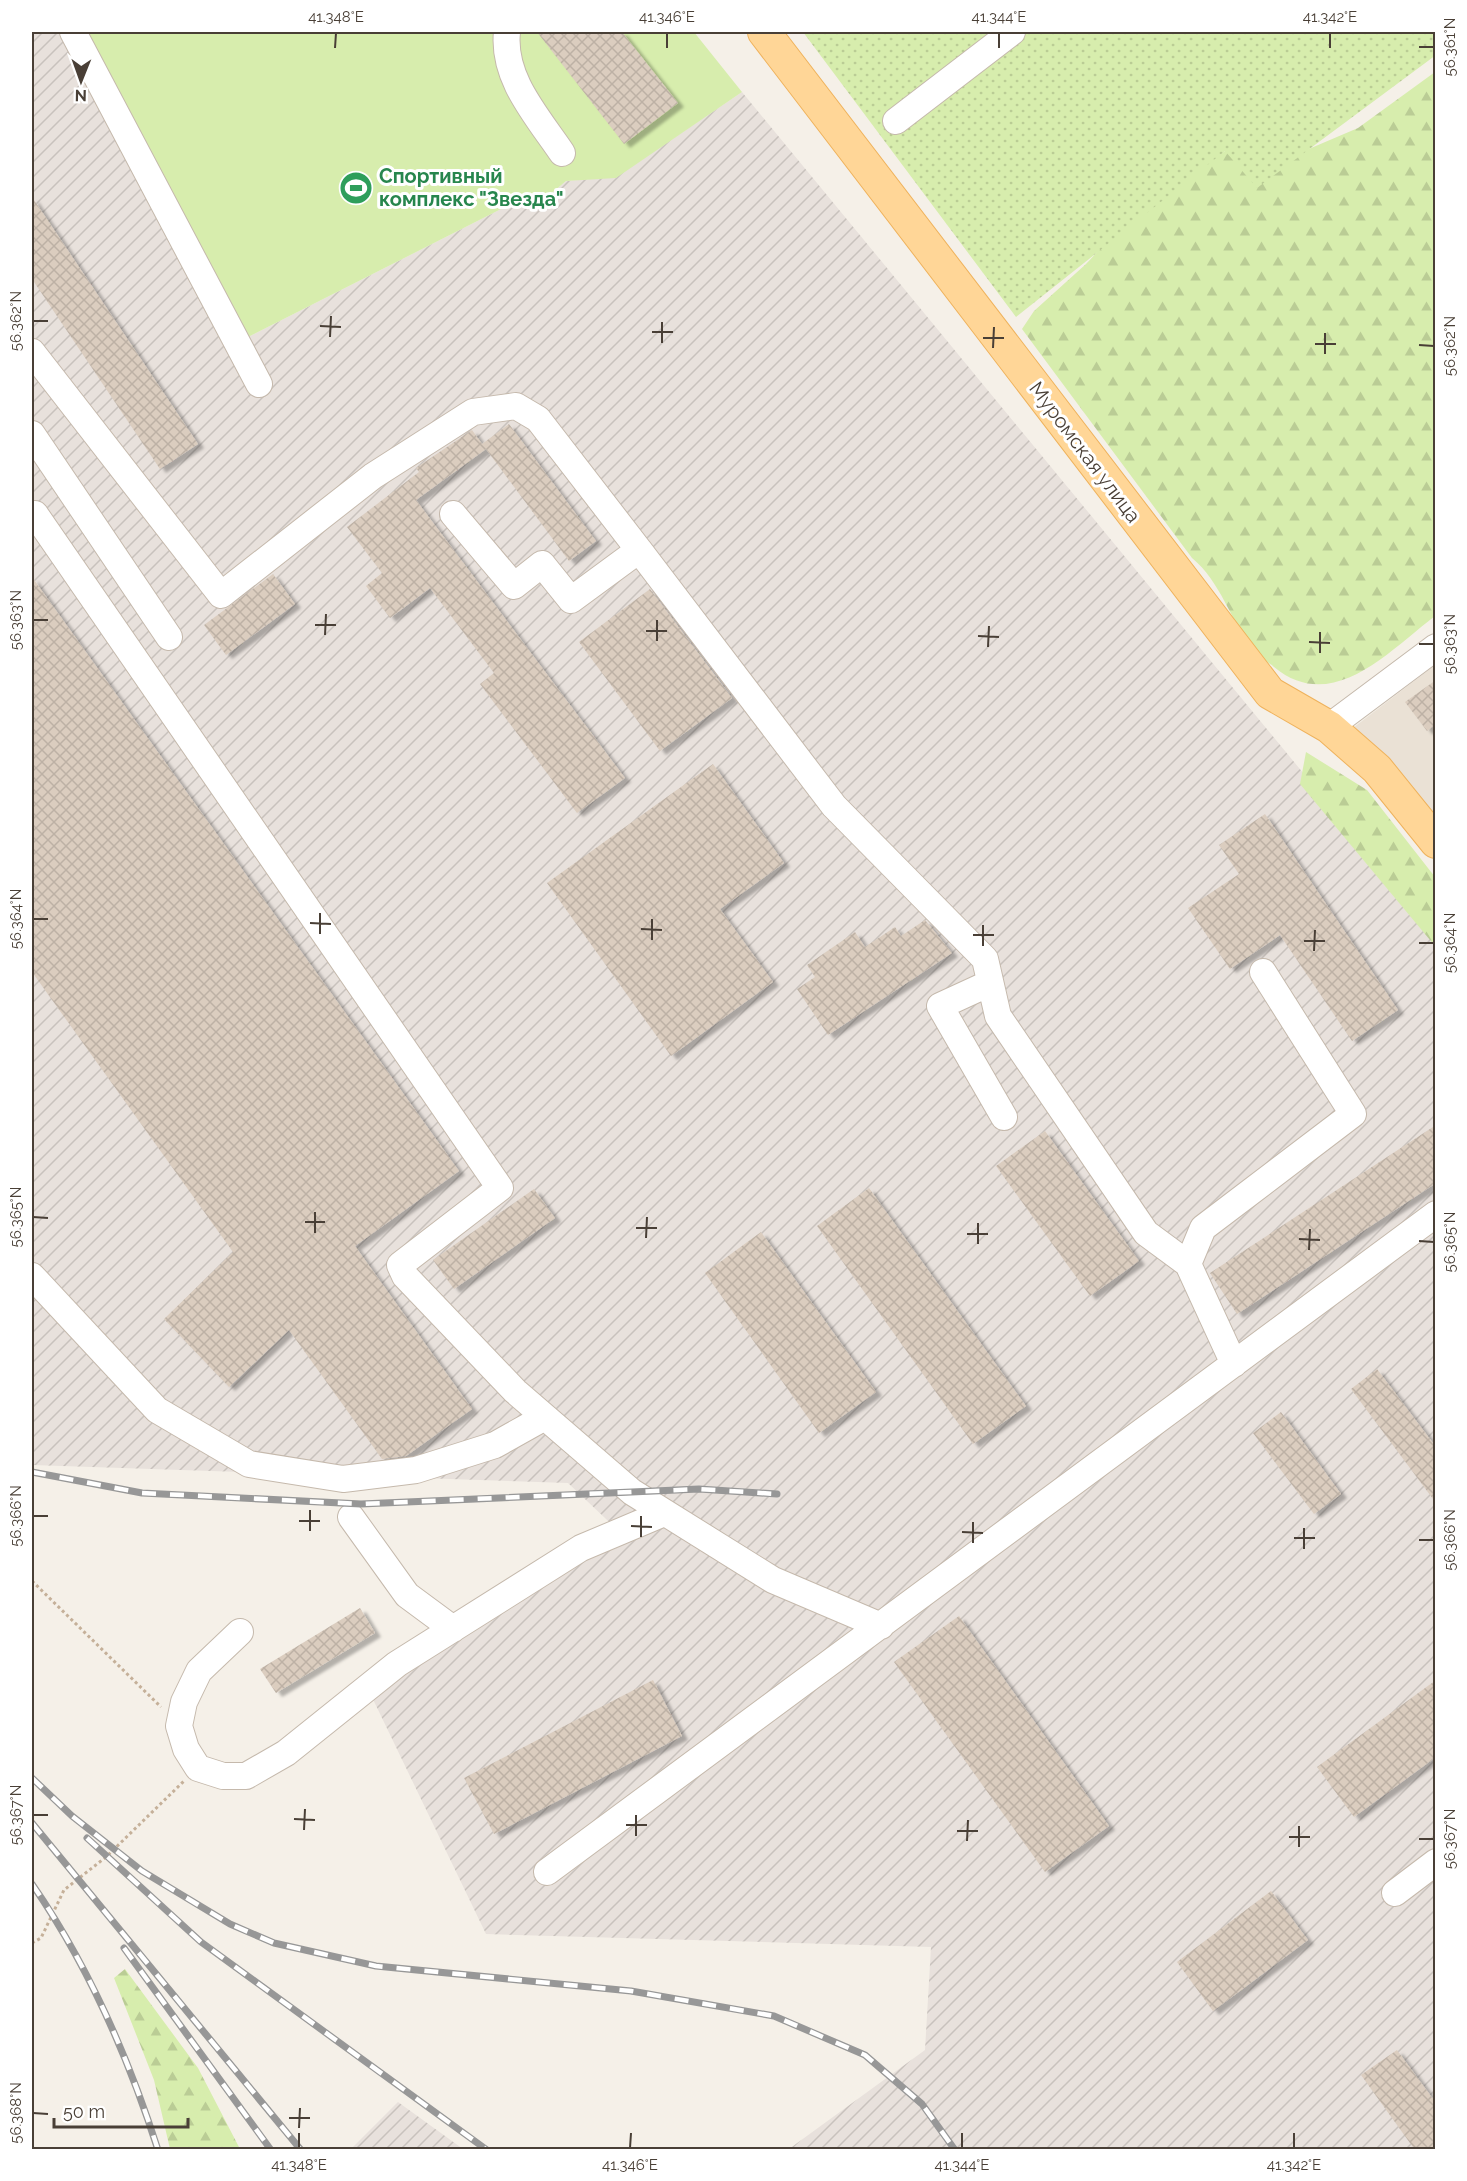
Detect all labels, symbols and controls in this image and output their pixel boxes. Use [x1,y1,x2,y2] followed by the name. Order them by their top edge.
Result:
[308,8,364,26] text: 41.348°E
[639,8,695,26] text: 41.346°E
[972,8,1026,26] text: 41.344°E
[1303,8,1357,26] text: 41.342°E
[1441,18,1459,76] text: 56.361°N
[51,51,111,111] north arrow
[74,86,87,105] text: N
[379,164,564,211] place label: Спортивный комплекс "Звезда"
[338,170,374,206] sports icon: Спортивный комплекс "Звезда"
[7,291,25,351] text: 56.362°N
[1441,316,1459,376] text: 56.362°N
[1024,377,1146,527] street label: Муромская улица
[7,590,25,650] text: 56.363°N
[1441,614,1459,674] text: 56.363°N
[7,889,25,949] text: 56.364°N
[1441,913,1459,973] text: 56.364°N
[7,1187,25,1247] text: 56.365°N
[1441,1212,1459,1272] text: 56.365°N
[7,1485,25,1547] text: 56.366°N
[1441,1509,1459,1571] text: 56.366°N
[7,1785,25,1845] text: 56.367°N
[1441,1809,1459,1869] text: 56.367°N
[7,2082,25,2144] text: 56.368°N
[54,2091,188,2129] scale bar
[63,2101,105,2122] text: 50 m
[271,2156,327,2174] text: 41.348°E
[602,2156,658,2174] text: 41.346°E
[935,2156,989,2174] text: 41.344°E
[1267,2156,1321,2174] text: 41.342°E

